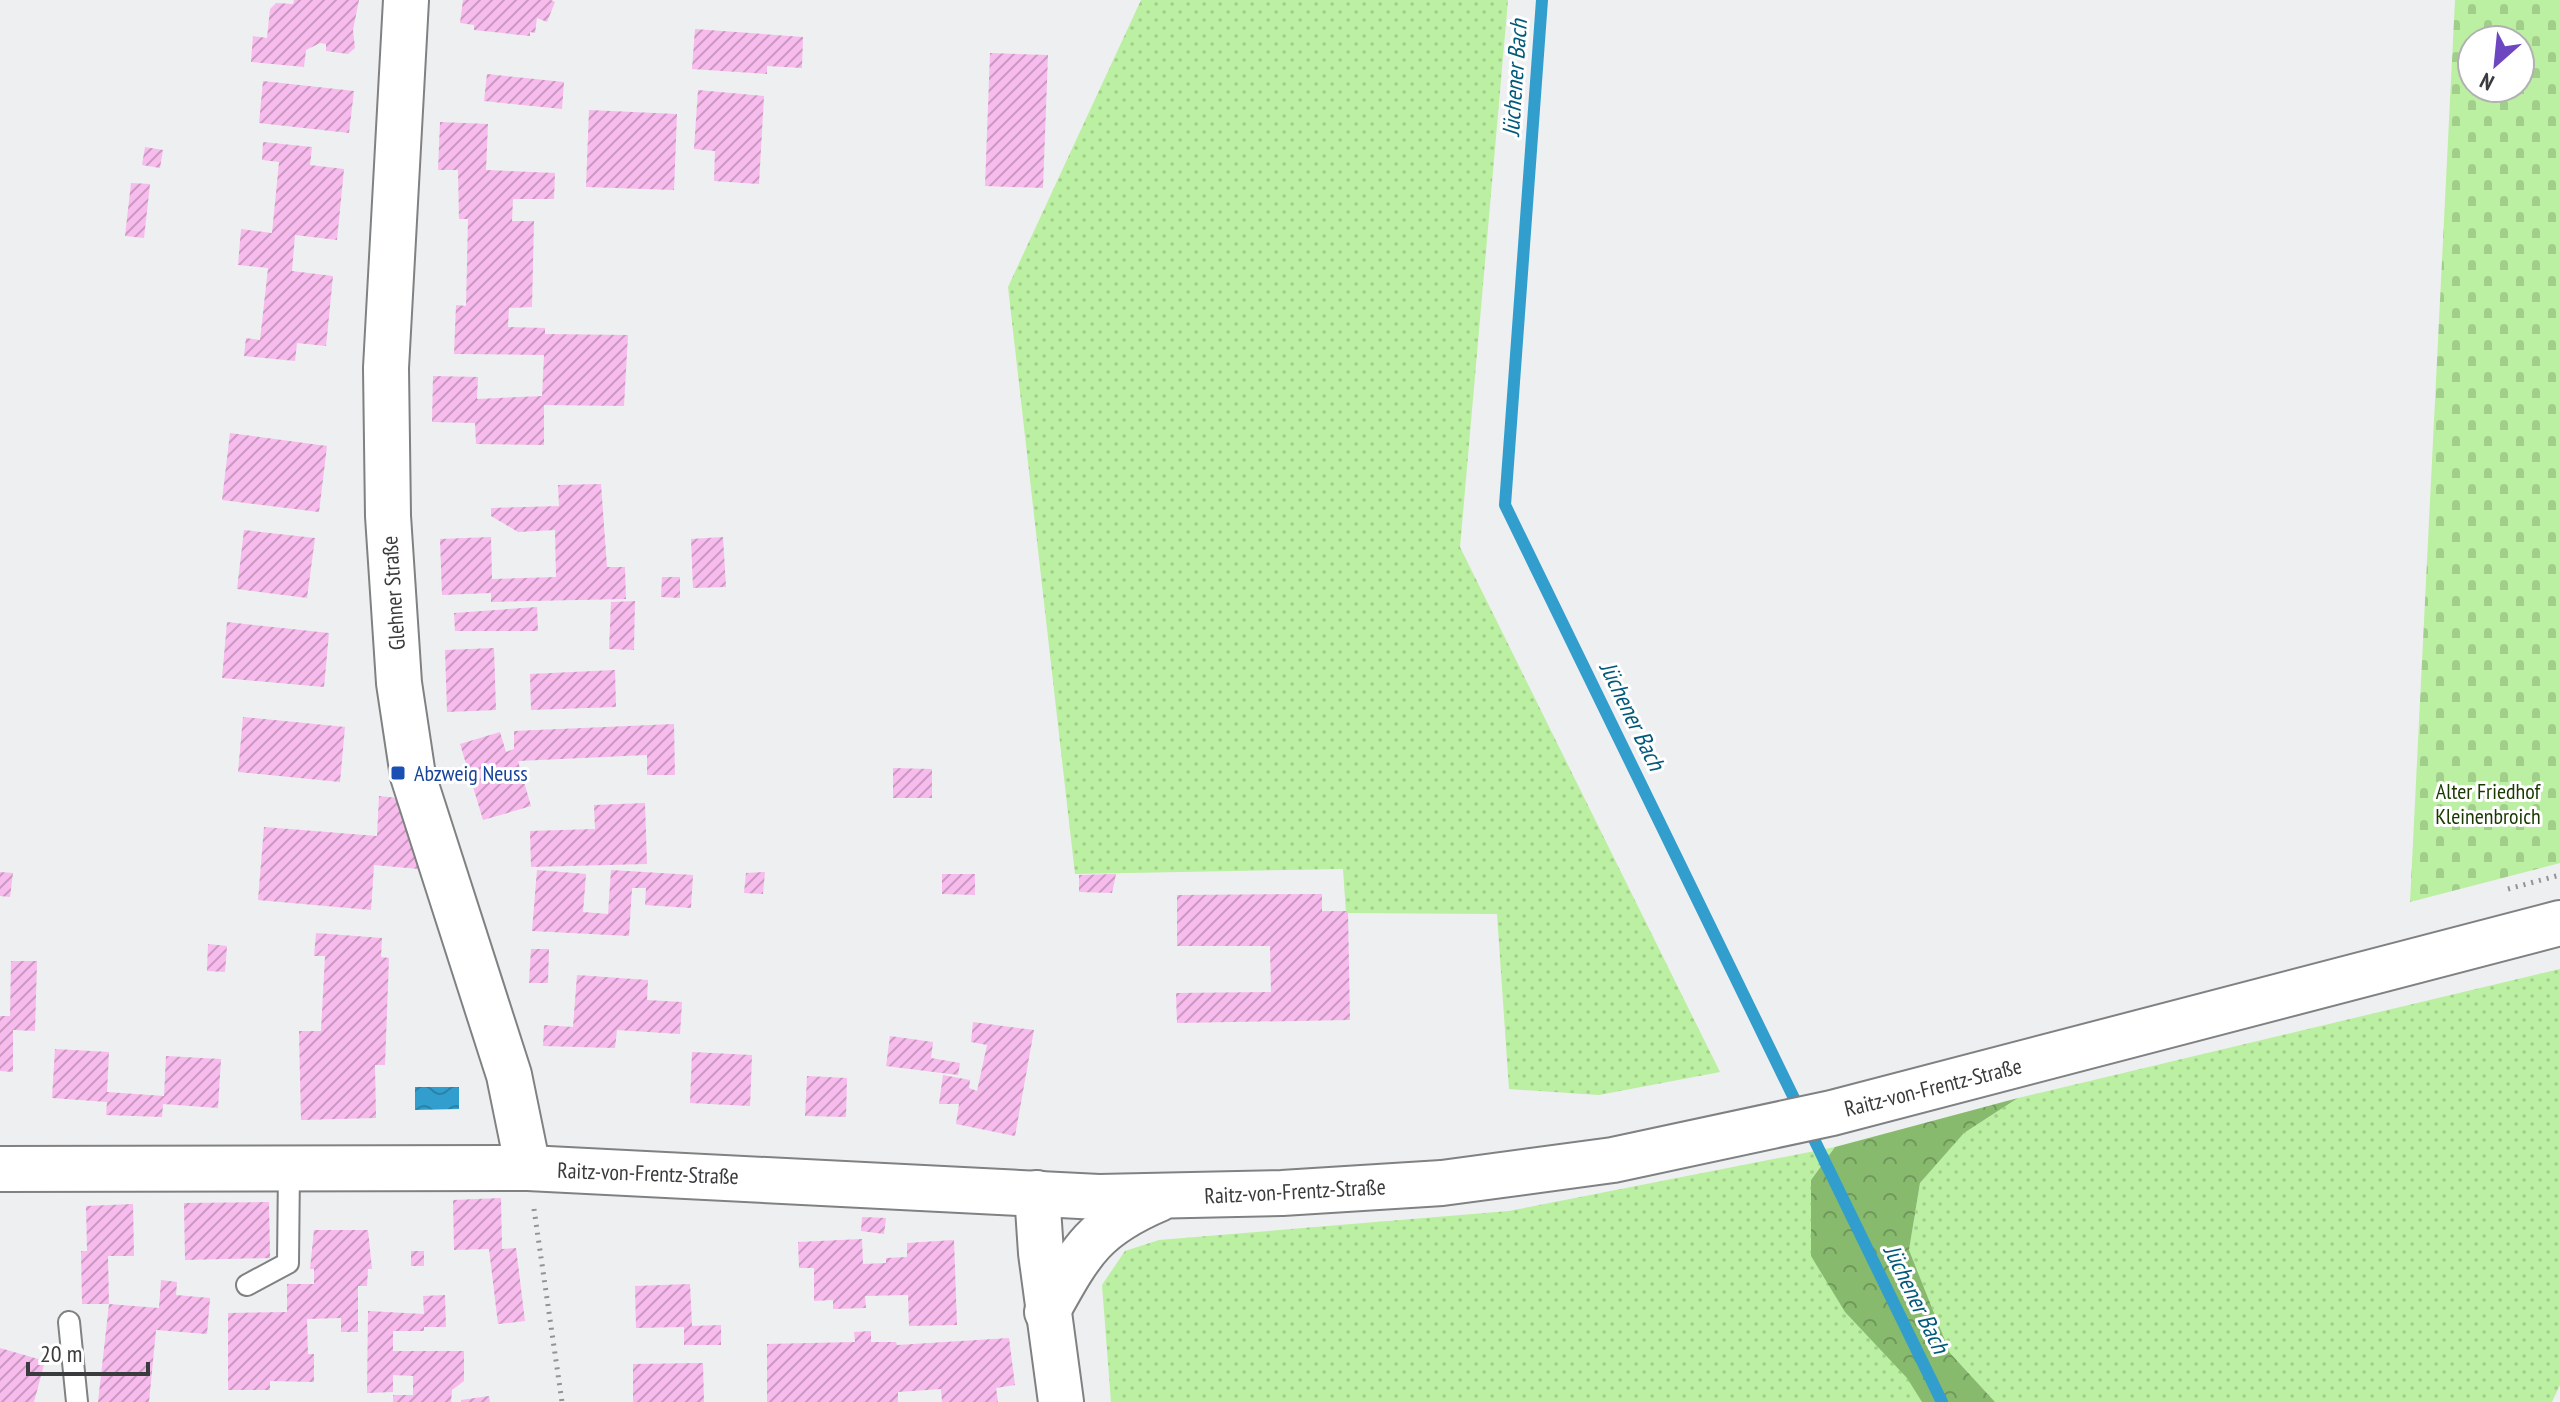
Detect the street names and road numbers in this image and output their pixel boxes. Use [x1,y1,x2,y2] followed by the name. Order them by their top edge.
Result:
[375,535,411,651] street label: Glehner Straße
[1842,1051,2024,1123] street label: Raitz-von-Frentz-Straße
[557,1156,739,1190] street label: Raitz-von-Frentz-Straße
[1204,1172,1386,1210] street label: Raitz-von-Frentz-Straße

